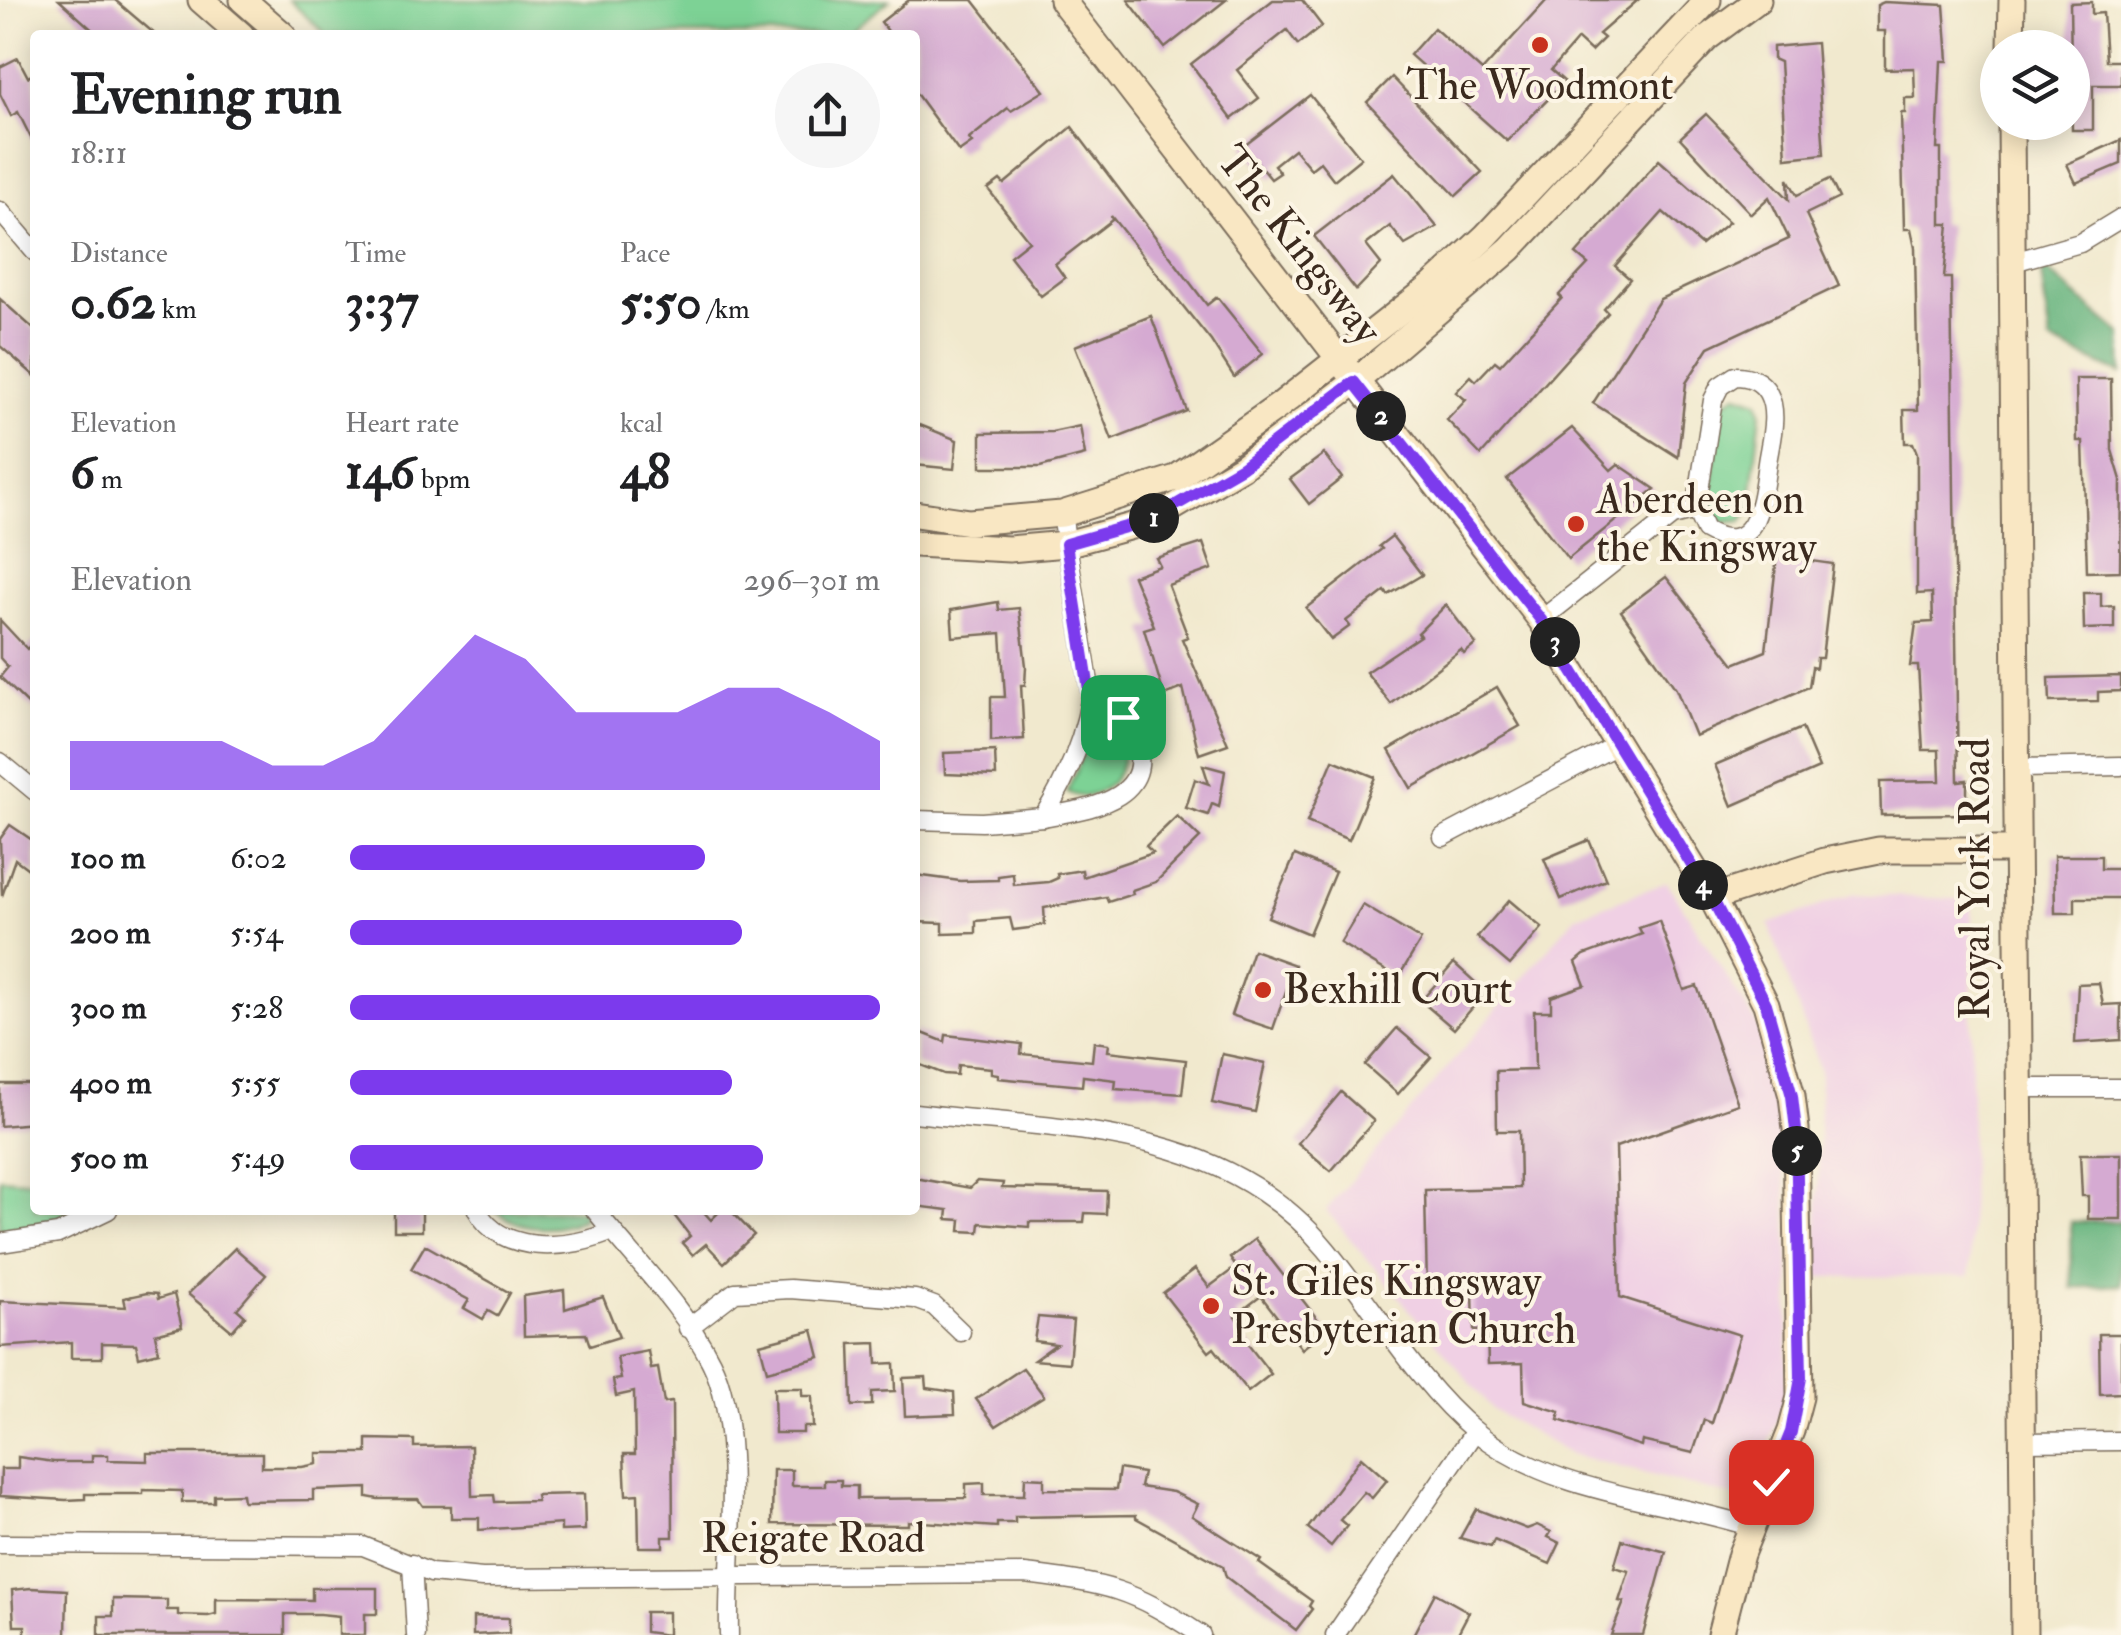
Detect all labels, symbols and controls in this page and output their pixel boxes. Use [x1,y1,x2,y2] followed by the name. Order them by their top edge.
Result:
[1980,30,2090,140] map controls
[1980,30,2090,140] button: layers
[1529,34,1551,56] marker: The Woodmont
[1406,60,1674,112] place label: The Woodmont
[70,61,342,130] text: Evening run
[775,63,880,168] button: share
[70,133,127,173] text: 18:11
[1205,135,1393,355] street label: The Kingsway
[70,236,168,271] text: Distance
[345,236,406,271] text: Time
[620,236,670,271] text: Pace
[70,271,156,334] text: 0.62
[345,271,419,334] text: 3:37
[620,271,702,334] text: 5:50
[156,292,197,327] text: km
[702,292,750,327] text: /km
[1356,391,1406,441] pin: 2
[1374,398,1388,433] text: 2
[70,406,177,441] text: Elevation
[345,406,459,441] text: Heart rate
[620,406,663,441] text: kcal
[70,441,95,504] text: 6
[345,441,415,504] text: 146
[620,441,670,504] text: 48
[95,462,123,497] text: m
[415,462,471,497] text: bpm
[1595,474,1817,574] place label: Aberdeen on the Kingsway
[1129,493,1179,543] pin: 1
[1149,500,1159,535] text: 1
[1565,513,1587,535] marker: Aberdeen on the Kingsway
[70,560,192,600] text: Elevation
[744,560,880,600] text: 296–301 m
[1530,617,1580,667] pin: 3
[1550,624,1560,659] text: 3
[1081,675,1166,760] pin
[1096,690,1151,745] icon: arrive
[1950,738,2002,1020] street label: Royal York Road
[70,838,146,878] text: 100 m
[230,838,287,878] text: 6:02
[1678,860,1728,910] pin: 4
[1695,867,1711,902] text: 4
[70,913,151,953] text: 200 m
[230,913,282,953] text: 5:54
[1283,964,1512,1016] place label: Bexhill Court
[1252,979,1274,1001] marker: Bexhill Court
[70,988,147,1028] text: 300 m
[230,988,283,1028] text: 5:28
[70,1063,152,1103] text: 400 m
[230,1063,280,1103] text: 5:55
[1772,1126,1822,1176] pin: 5
[1791,1133,1803,1168] text: 5
[70,1138,148,1178] text: 500 m
[230,1138,286,1178] text: 5:49
[1231,1256,1576,1356] place label: St. Giles Kingsway Presbyterian Church
[1200,1295,1222,1317] marker: St. Giles Kingsway Presbyterian Church
[1729,1440,1814,1525] pin
[1744,1455,1799,1510] icon: check
[701,1513,925,1565] street label: Reigate Road

